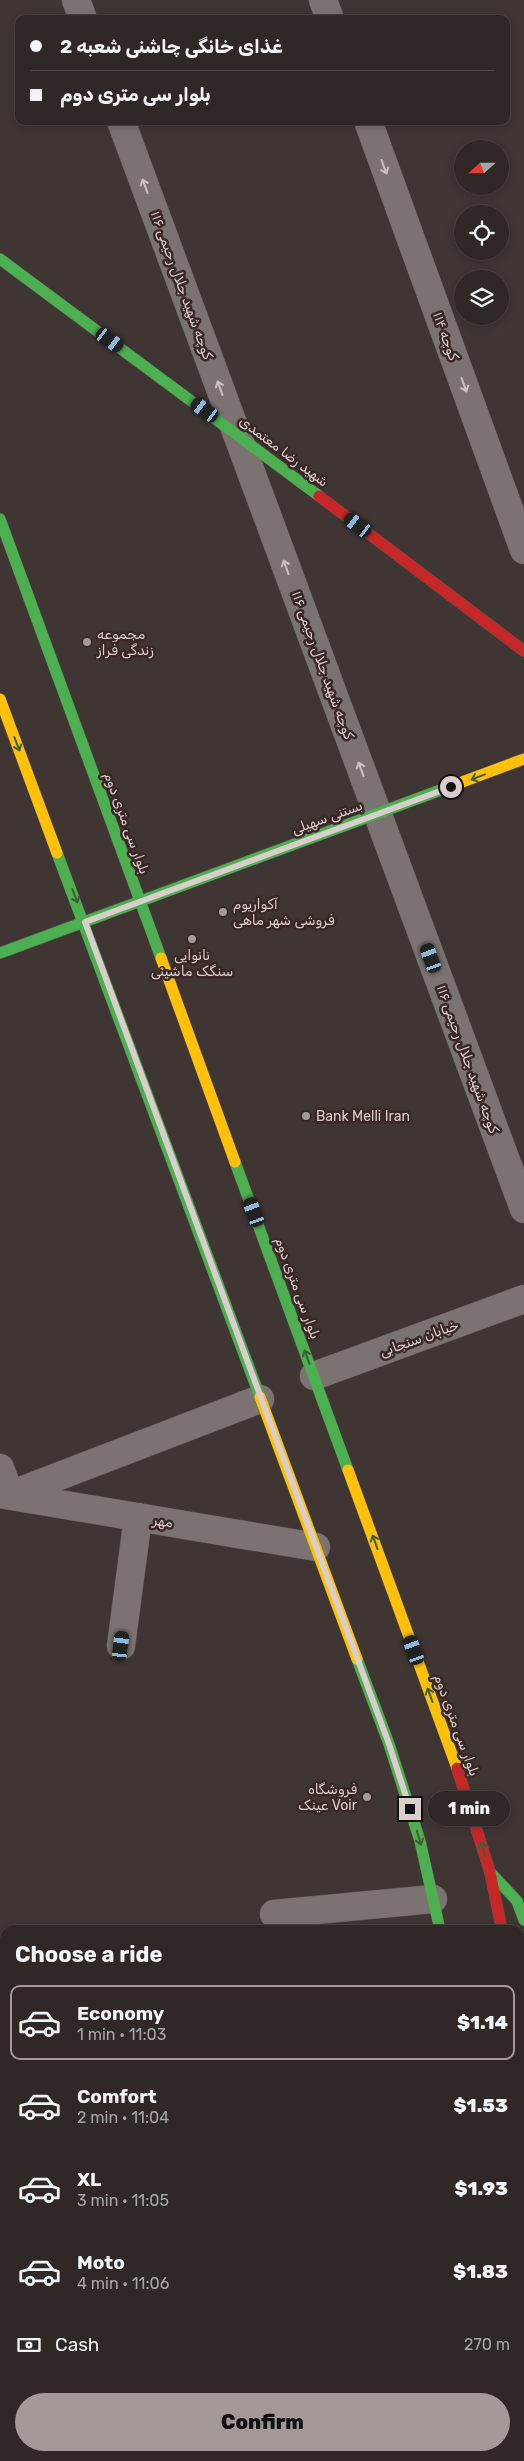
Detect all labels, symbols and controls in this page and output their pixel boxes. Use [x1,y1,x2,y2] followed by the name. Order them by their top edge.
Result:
[60,35,283,58] text: غذای خانگی چاشنی شعبه 2
[60,83,211,106] text: بلوار سی متری دوم
[454,140,509,195] north arrow
[454,140,509,325] map controls
[380,159,389,174] one-way arrow
[140,179,149,195] one-way arrow
[454,205,509,260] button: locate
[147,208,217,363] street label: کوچه شهید جلال رحیمی ۱۱۶
[454,270,509,325] button: layers
[429,310,462,363] street label: کوچه ۱۱۴
[93,325,126,355] car
[460,377,469,393] one-way arrow
[215,381,224,396] one-way arrow
[188,395,221,425] car
[236,412,332,490] street label: شهید رضا معتمدی
[341,510,374,540] car
[281,560,290,576] one-way arrow
[288,588,358,743] street label: کوچه شهید جلال رحیمی ۱۱۶
[96,626,154,659] place label: مجموعه زندگی فراز
[81,636,93,648] marker: مجموعه زندگی فراز
[13,736,22,751] one-way arrow
[356,762,365,777] one-way arrow
[99,770,153,877] street label: بلوار سی متری دوم
[471,773,486,782] one-way arrow
[440,776,462,798] route start
[289,797,365,838] street label: بستنی سهیلی
[71,888,80,903] one-way arrow
[233,896,335,929] place label: آکواریوم فروشی شهر ماهی
[217,906,229,918] marker: آکواریوم فروشی شهر ماهی
[186,933,198,945] marker: نانوایی سنگک ماشینی
[418,941,443,975] car
[151,947,233,980] place label: نانوایی سنگک ماشینی
[433,982,503,1137] street label: کوچه شهید جلال رحیمی ۱۱۶
[316,1108,410,1125] place label: Bank Melli Iran
[300,1110,312,1122] marker: Bank Melli Iran
[241,1195,266,1229] car
[270,1235,324,1342] street label: بلوار سی متری دوم
[377,1316,461,1361] street label: خیابان سنجابی
[302,1349,311,1365] one-way arrow
[151,1511,175,1532] street label: مهر
[370,1535,379,1550] one-way arrow
[111,1630,130,1662] car
[401,1633,426,1667] car
[429,1672,483,1779] street label: بلوار سی متری دوم
[425,1688,434,1703] one-way arrow
[298,1781,358,1814] place label: فروشگاه عینک Voir
[361,1791,373,1803] marker: فروشگاه عینک Voir
[428,1792,510,1826] callout: 1 min
[399,1798,421,1820] route end
[448,1799,490,1818] text: 1 min
[414,1829,424,1845] one-way arrow
[477,1841,487,1857] one-way arrow
[15,1941,162,1968] text: Choose a ride
[17,2000,62,2045] icon: car
[77,2002,164,2025] text: Economy
[457,2011,508,2034] text: $1.14
[77,2025,166,2044] text: 1 min · 11:03
[17,2083,62,2128] icon: car
[77,2085,157,2108] text: Comfort
[454,2094,508,2117] text: $1.53
[77,2108,169,2127] text: 2 min · 11:04
[17,2166,62,2211] icon: car
[77,2168,101,2191] text: XL
[454,2177,508,2200] text: $1.93
[77,2191,169,2210] text: 3 min · 11:05
[17,2249,62,2294] icon: car
[77,2251,125,2274] text: Moto
[453,2260,508,2283] text: $1.83
[77,2274,169,2293] text: 4 min · 11:06
[15,2331,43,2359] icon: cash
[55,2333,99,2356] text: Cash
[464,2335,510,2354] text: 270 m
[15,2393,510,2451] button: Confirm

